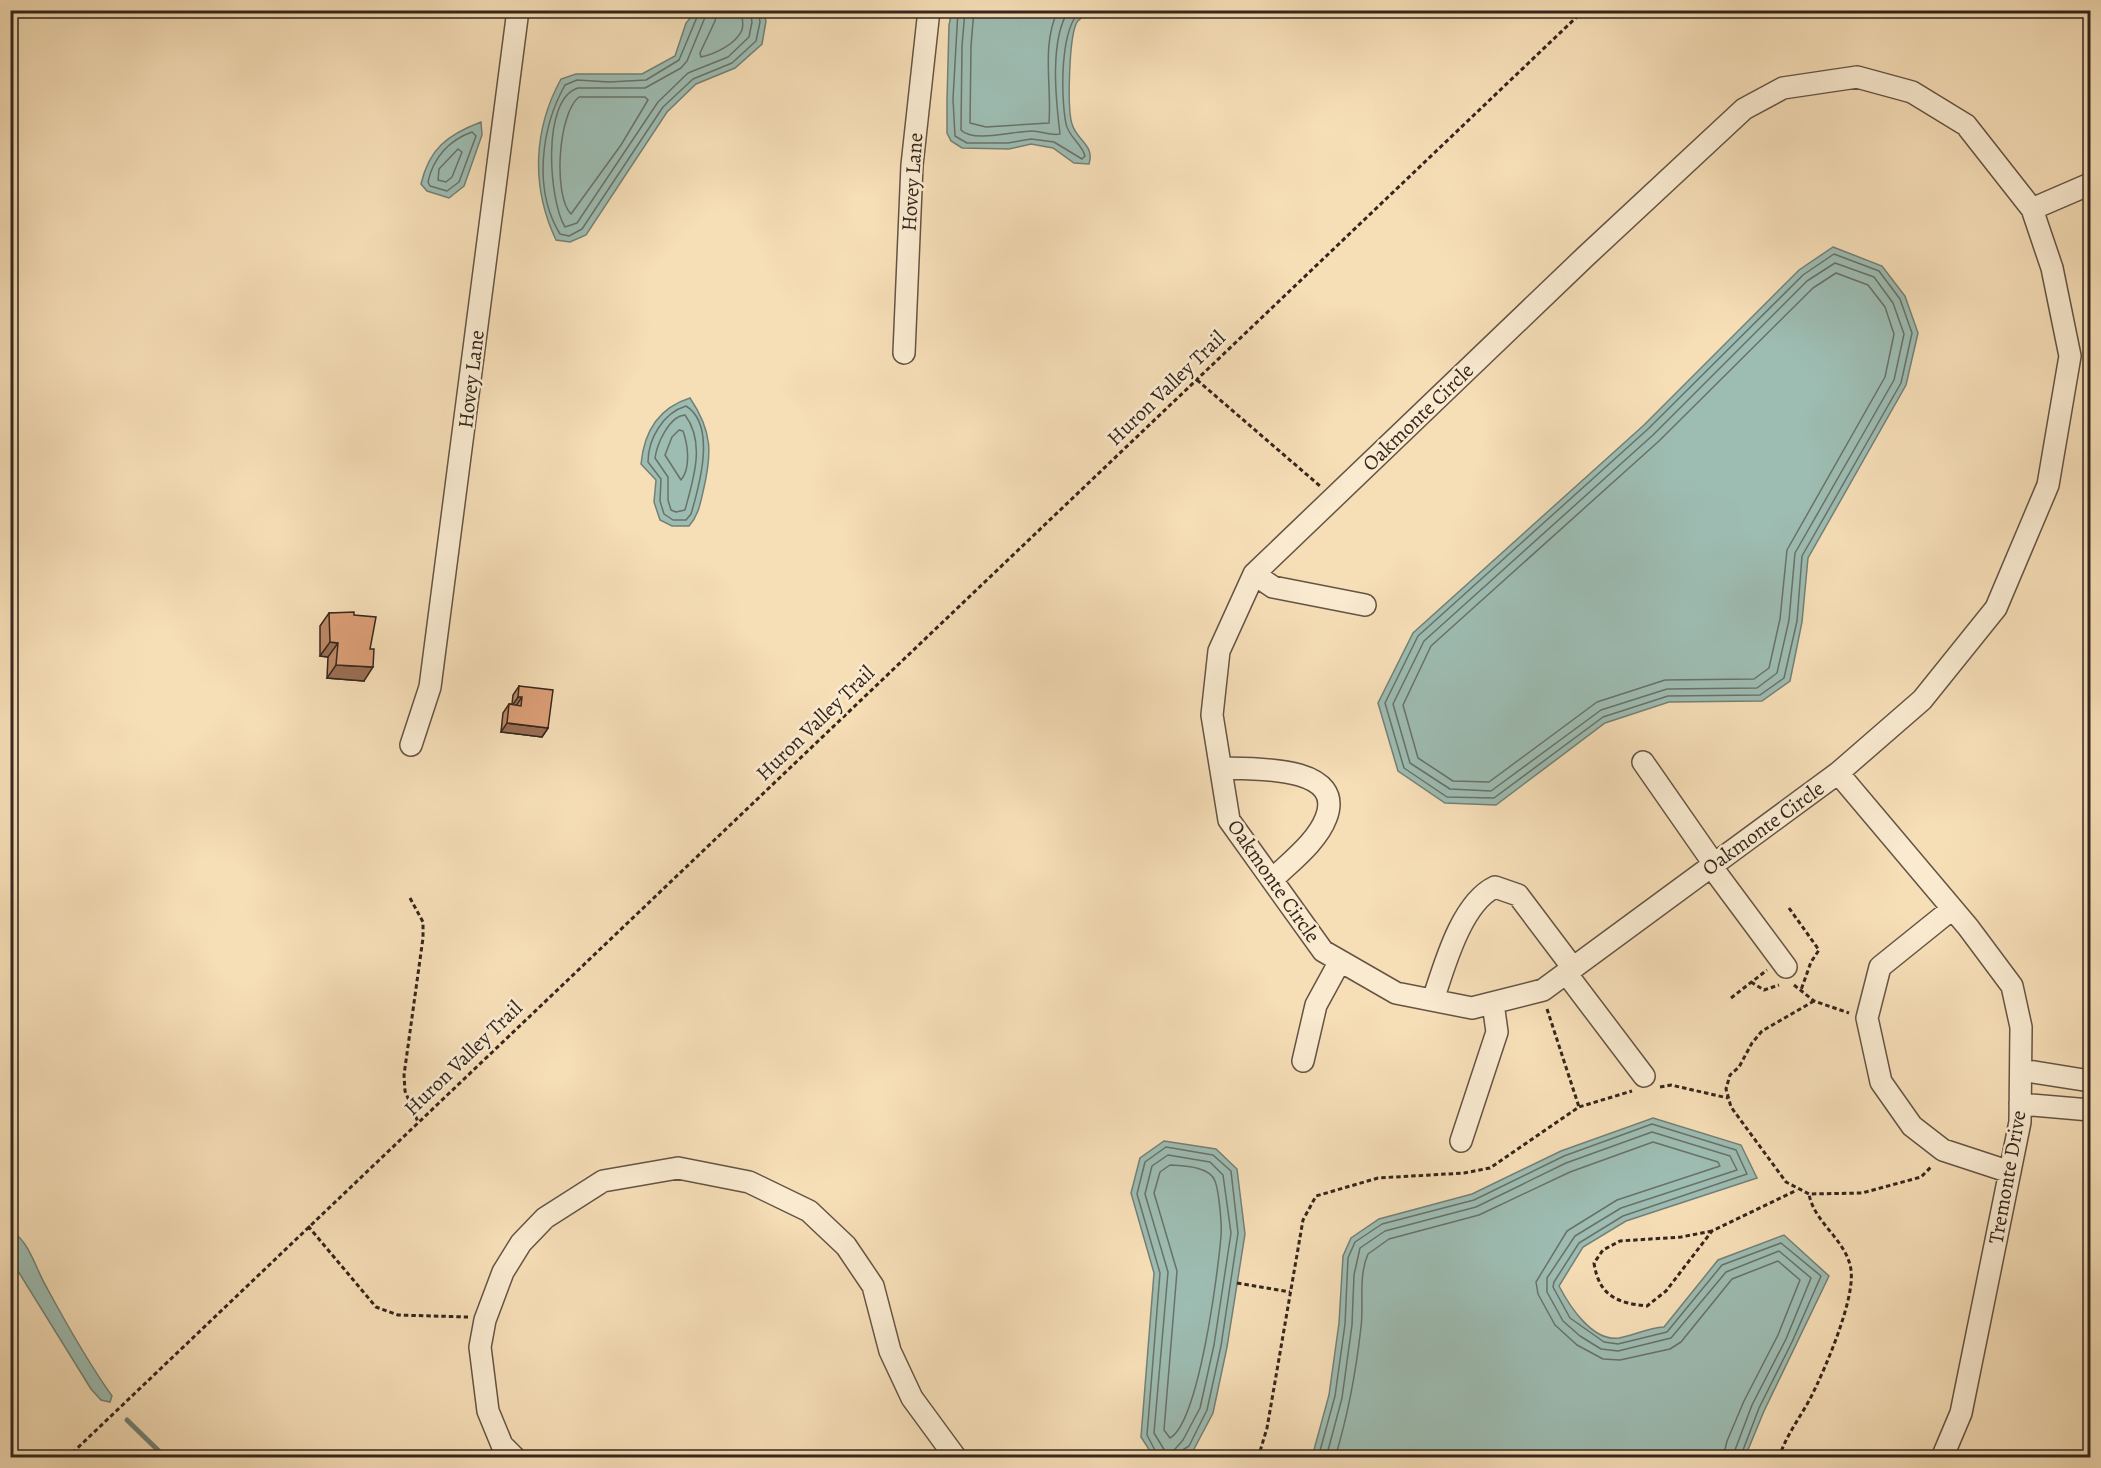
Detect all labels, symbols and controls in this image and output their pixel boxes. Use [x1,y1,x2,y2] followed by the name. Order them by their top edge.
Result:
[895,132,929,232] street label: Hovey Lane
[1101,324,1231,452] street label: Huron Valley Trail
[451,328,491,430] street label: Hovey Lane
[1356,357,1480,477] street label: Oakmonte Circle
[750,659,880,787] street label: Huron Valley Trail
[1696,774,1830,882] street label: Oakmonte Circle
[1221,814,1327,948] street label: Oakmonte Circle
[398,994,528,1122] street label: Huron Valley Trail
[1981,1108,2033,1246] street label: Tremonte Drive

